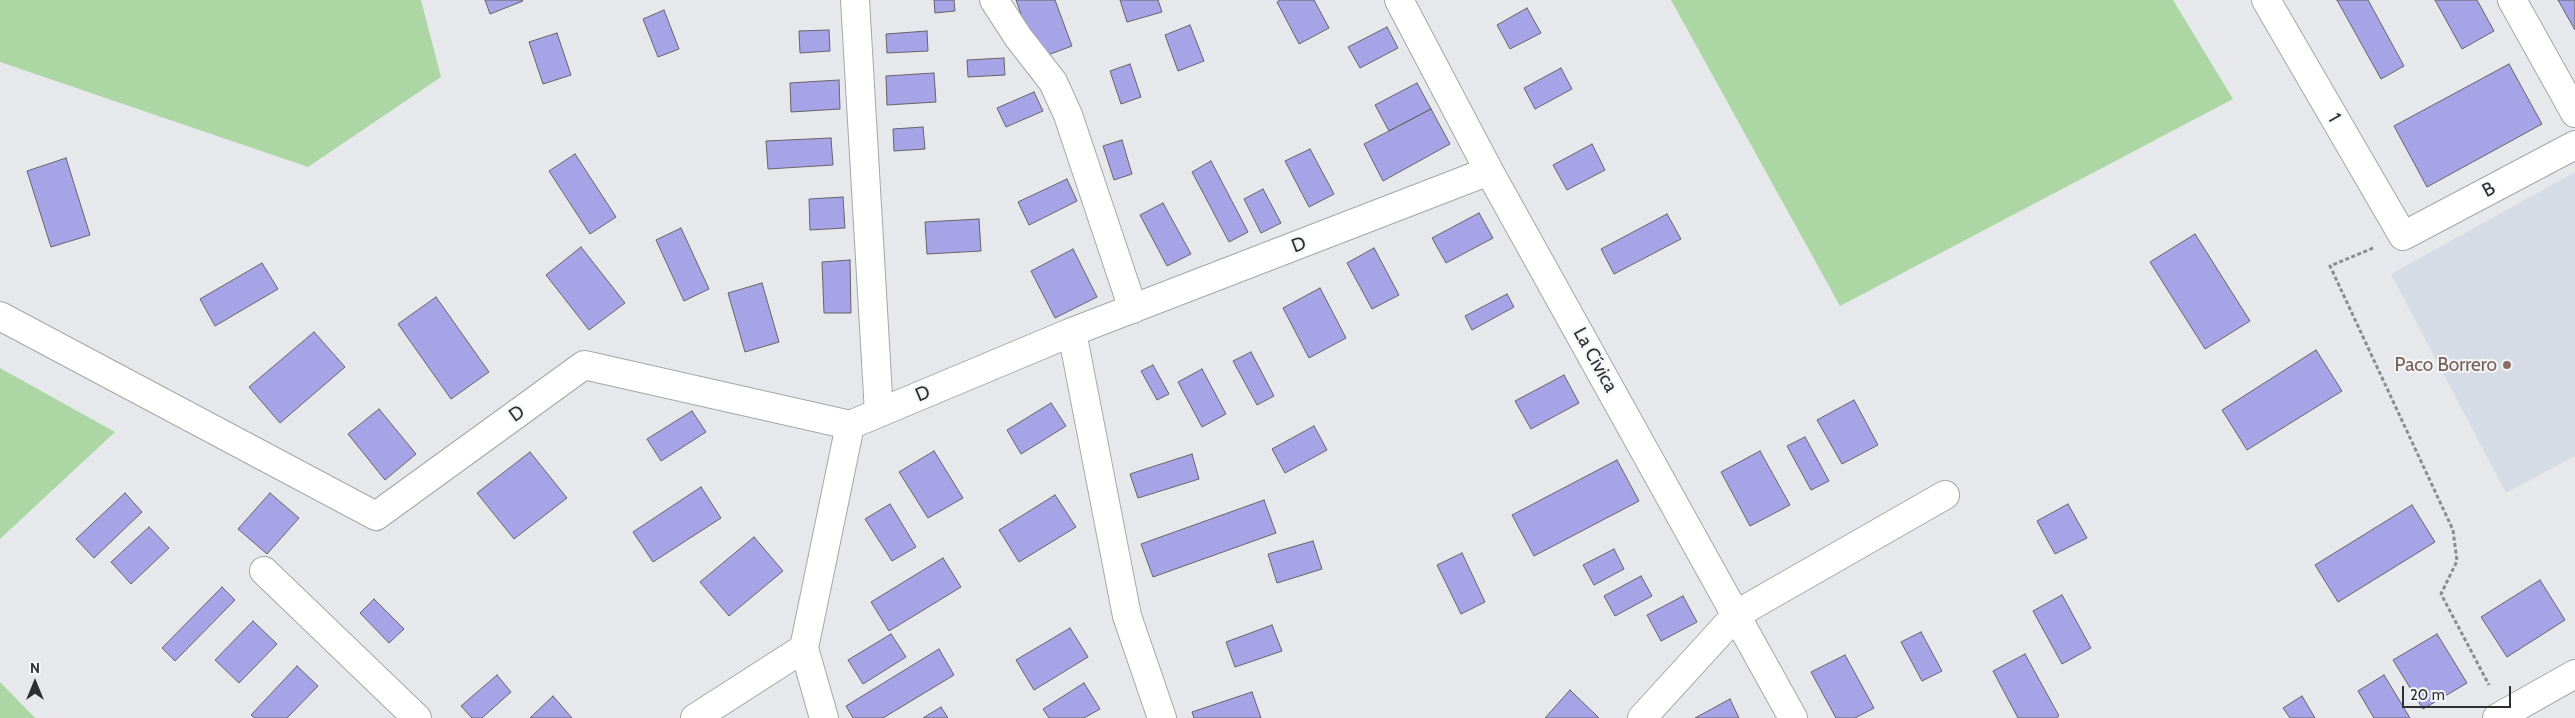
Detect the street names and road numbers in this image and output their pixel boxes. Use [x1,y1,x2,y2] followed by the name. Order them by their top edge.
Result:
[2323,110,2345,126] street label: 1
[2479,177,2499,203] street label: B
[1288,232,1310,258] street label: D
[1568,324,1622,396] street label: La Cívica
[912,381,934,407] street label: D
[505,401,529,427] street label: D

